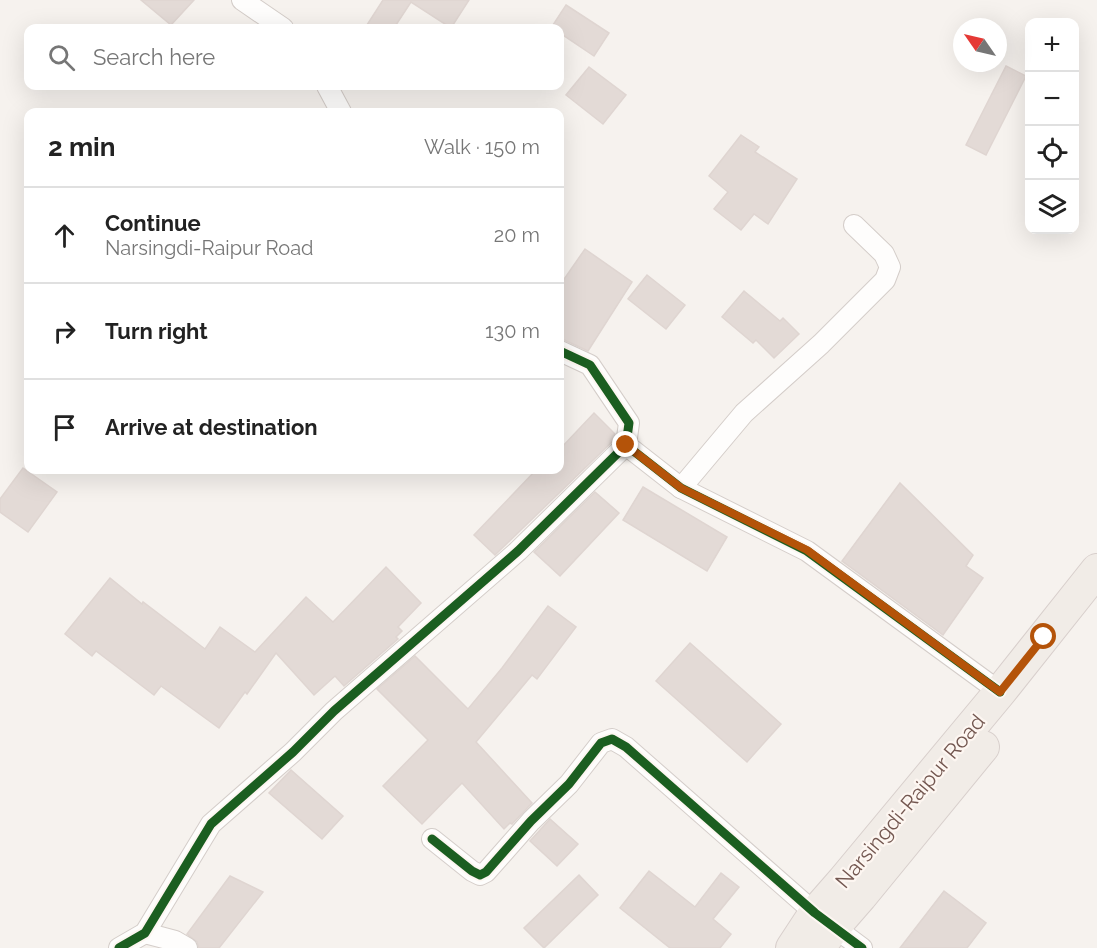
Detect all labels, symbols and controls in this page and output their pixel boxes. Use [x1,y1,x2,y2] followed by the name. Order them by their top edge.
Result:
[953,18,1007,72] north arrow
[1025,18,1079,234] map controls
[1025,18,1079,72] button: +
[24,24,564,90] search box
[45,41,78,74] icon: search
[93,44,215,70] text: Search here
[1025,72,1079,126] button: −
[1025,126,1079,180] button: locate
[48,132,115,162] text: 2 min
[424,135,540,159] text: Walk · 150 m
[1025,180,1079,234] button: layers
[105,210,201,236] text: Continue
[48,219,81,252] icon: ahead
[494,223,540,247] text: 20 m
[105,236,314,260] text: Narsingdi-Raipur Road
[48,315,81,348] icon: right
[105,318,208,344] text: Turn right
[485,319,540,343] text: 130 m
[48,411,81,444] icon: arrive
[105,414,318,440] text: Arrive at destination
[612,431,638,457] route end
[1030,623,1056,649] route start
[830,709,990,893] street label: Narsingdi-Raipur Road

